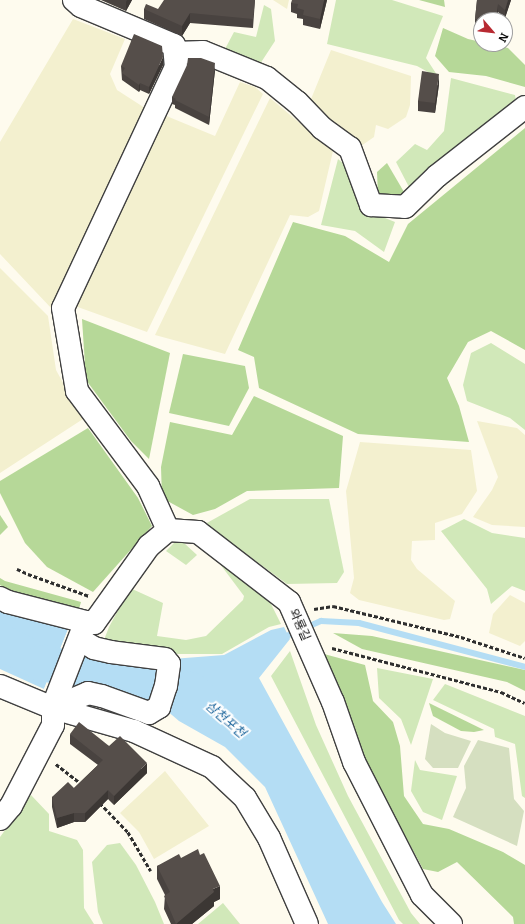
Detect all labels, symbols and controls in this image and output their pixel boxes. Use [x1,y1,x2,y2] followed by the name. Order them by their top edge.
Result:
[473,12,513,52] north arrow
[495,31,511,44] text: N
[286,607,312,643] street label: 와룡길
[202,698,248,742] water label: 삼천포천

